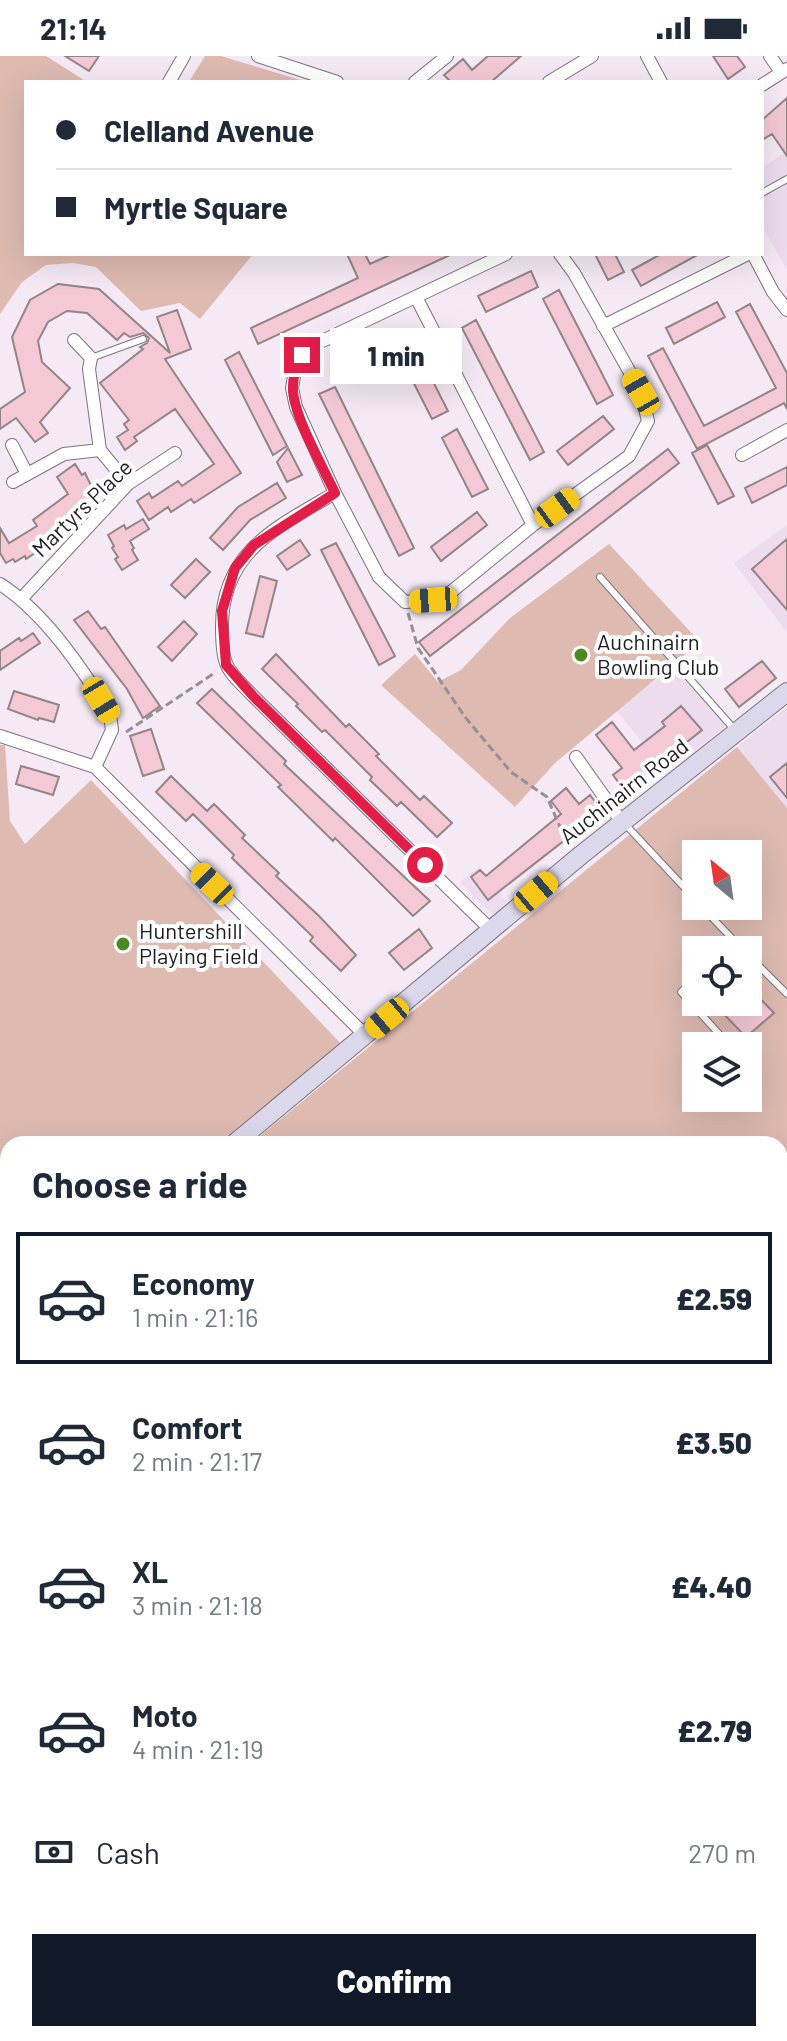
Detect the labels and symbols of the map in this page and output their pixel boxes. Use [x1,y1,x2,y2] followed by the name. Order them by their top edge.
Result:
[330,327,462,383] callout: 1 min
[284,337,320,373] route end
[619,365,663,419] car
[26,453,137,561] street label: Martyrs Place
[531,484,583,532] car
[408,586,458,614] car
[597,628,719,679] place label: Auchinairn Bowling Club
[572,646,590,664] marker: Auchinairn Bowling Club
[78,673,124,727] car
[554,732,693,848] street label: Auchinairn Road
[682,840,762,920] north arrow
[407,847,443,883] route start
[186,859,238,909] car
[510,867,562,917] car
[139,917,259,968] place label: Huntershill Playing Field
[114,935,132,953] marker: Huntershill Playing Field
[361,993,413,1043] car

